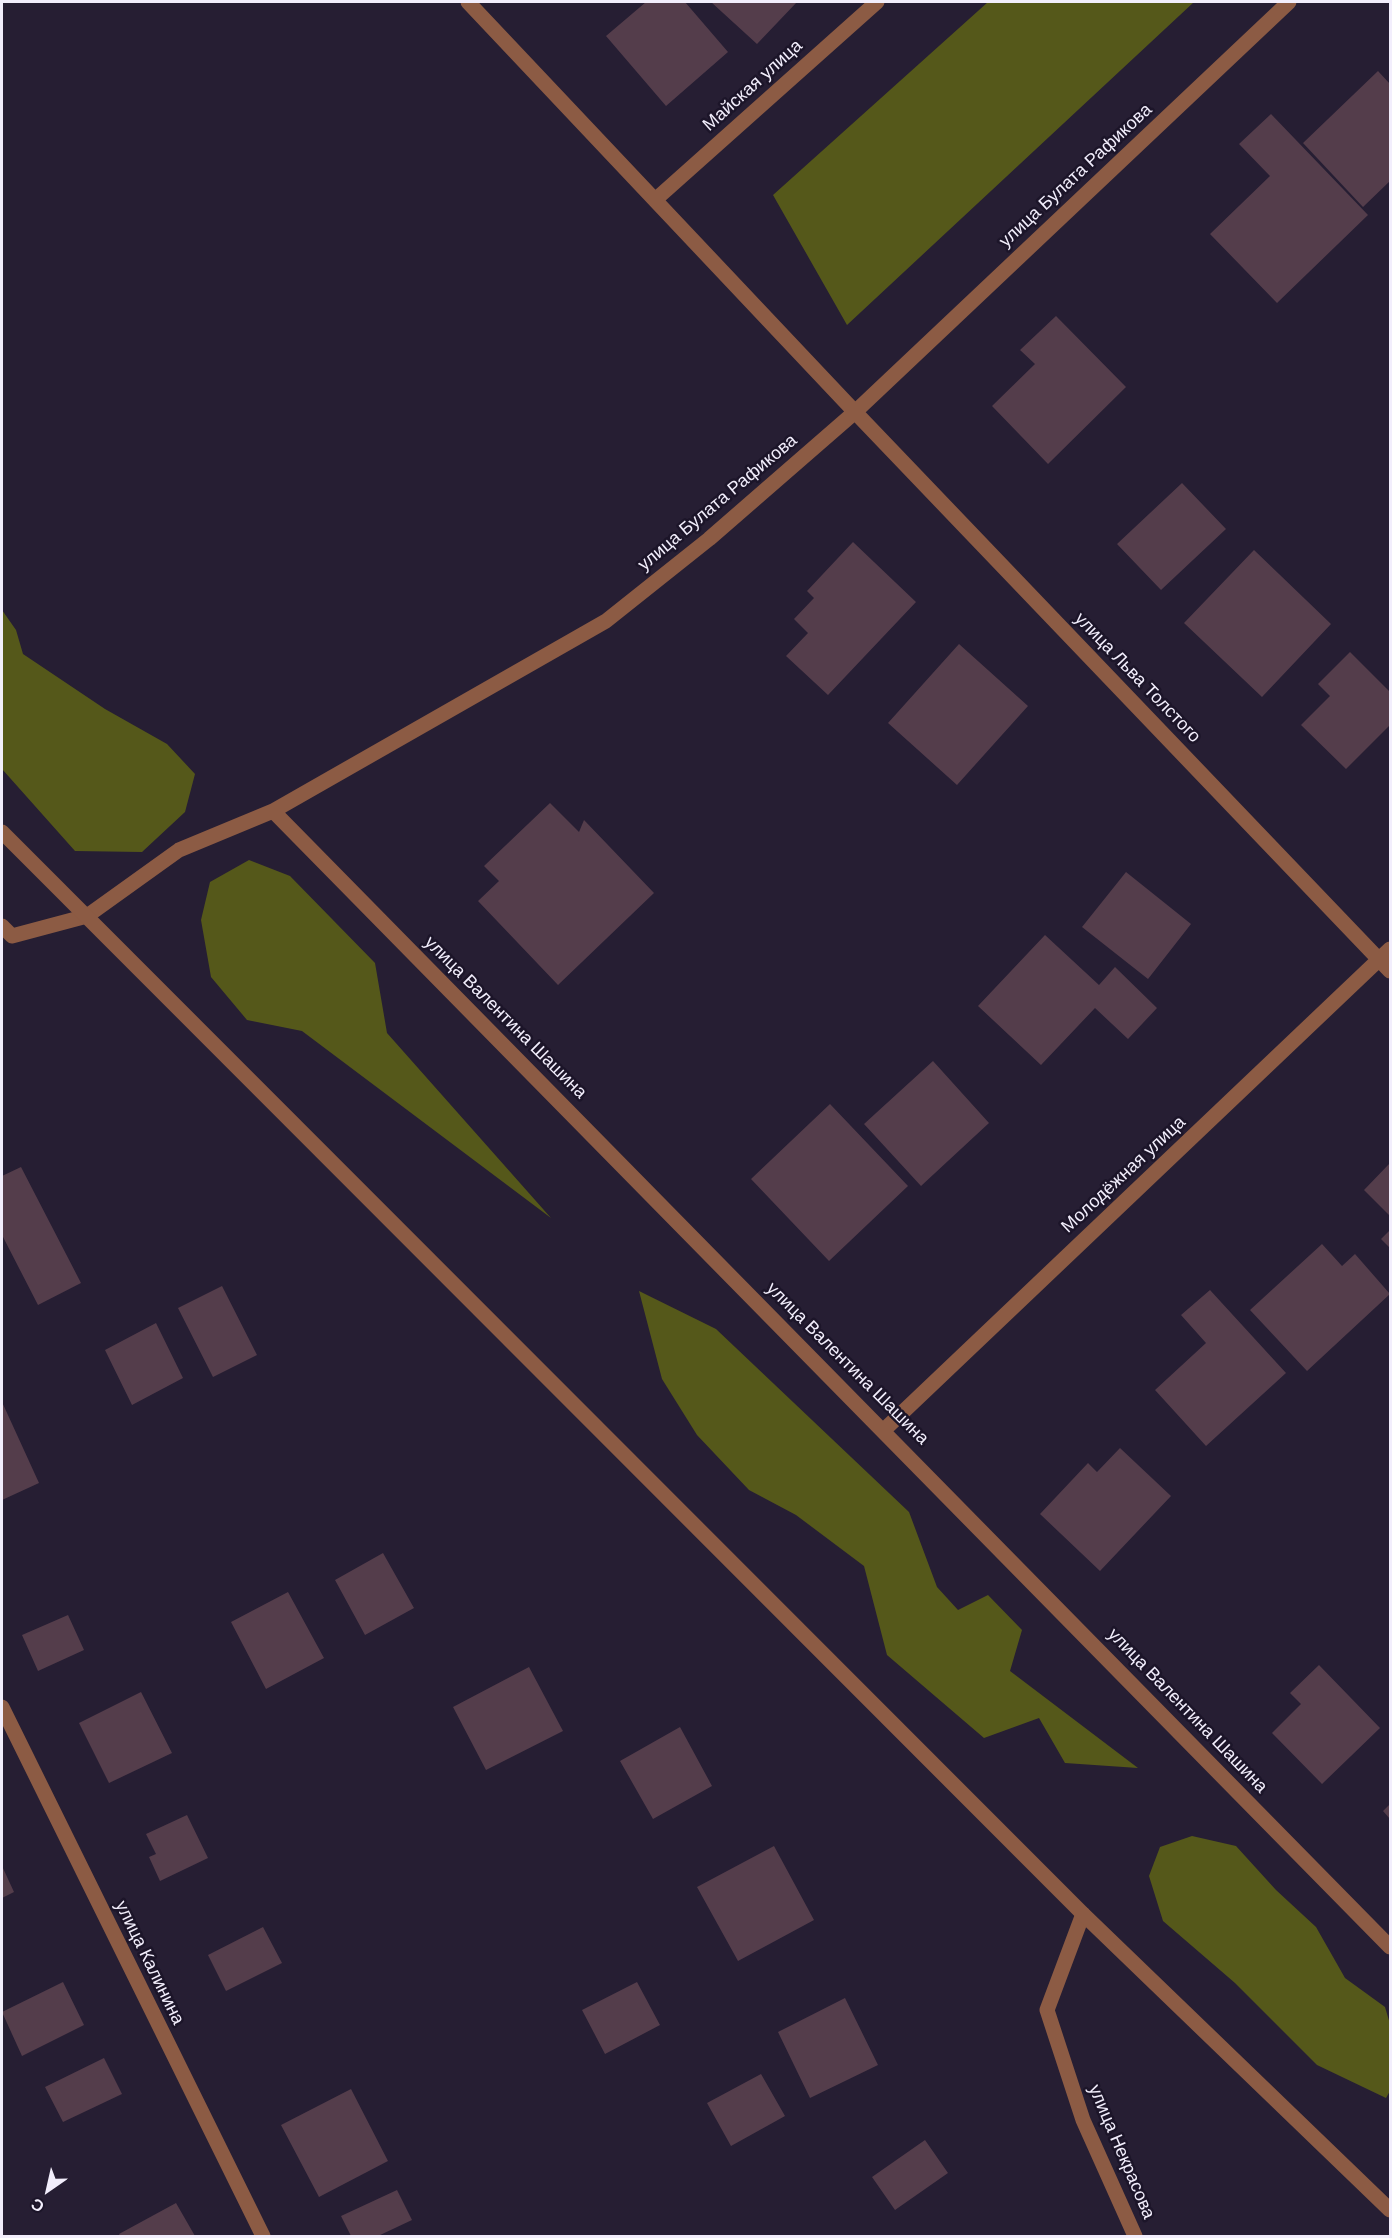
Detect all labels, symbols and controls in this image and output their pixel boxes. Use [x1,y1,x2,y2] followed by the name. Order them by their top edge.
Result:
[699,36,807,136] street label: Майская улица
[995,100,1157,252] street label: улица Булата Рафикова
[634,430,802,576] street label: улица Булата Рафикова
[1069,608,1205,748] street label: улица Льва Толстого
[419,932,591,1104] street label: улица Валентина Шашина
[1058,1112,1190,1238] street label: Молодёжная улица
[761,1278,933,1450] street label: улица Валентина Шашина
[1103,1624,1271,1798] street label: улица Валентина Шашина
[110,1897,188,2029] street label: улица Калинина
[1083,2082,1159,2222] street label: улица Некрасова
[18,2160,78,2220] north arrow
[27,2193,48,2217] text: С

